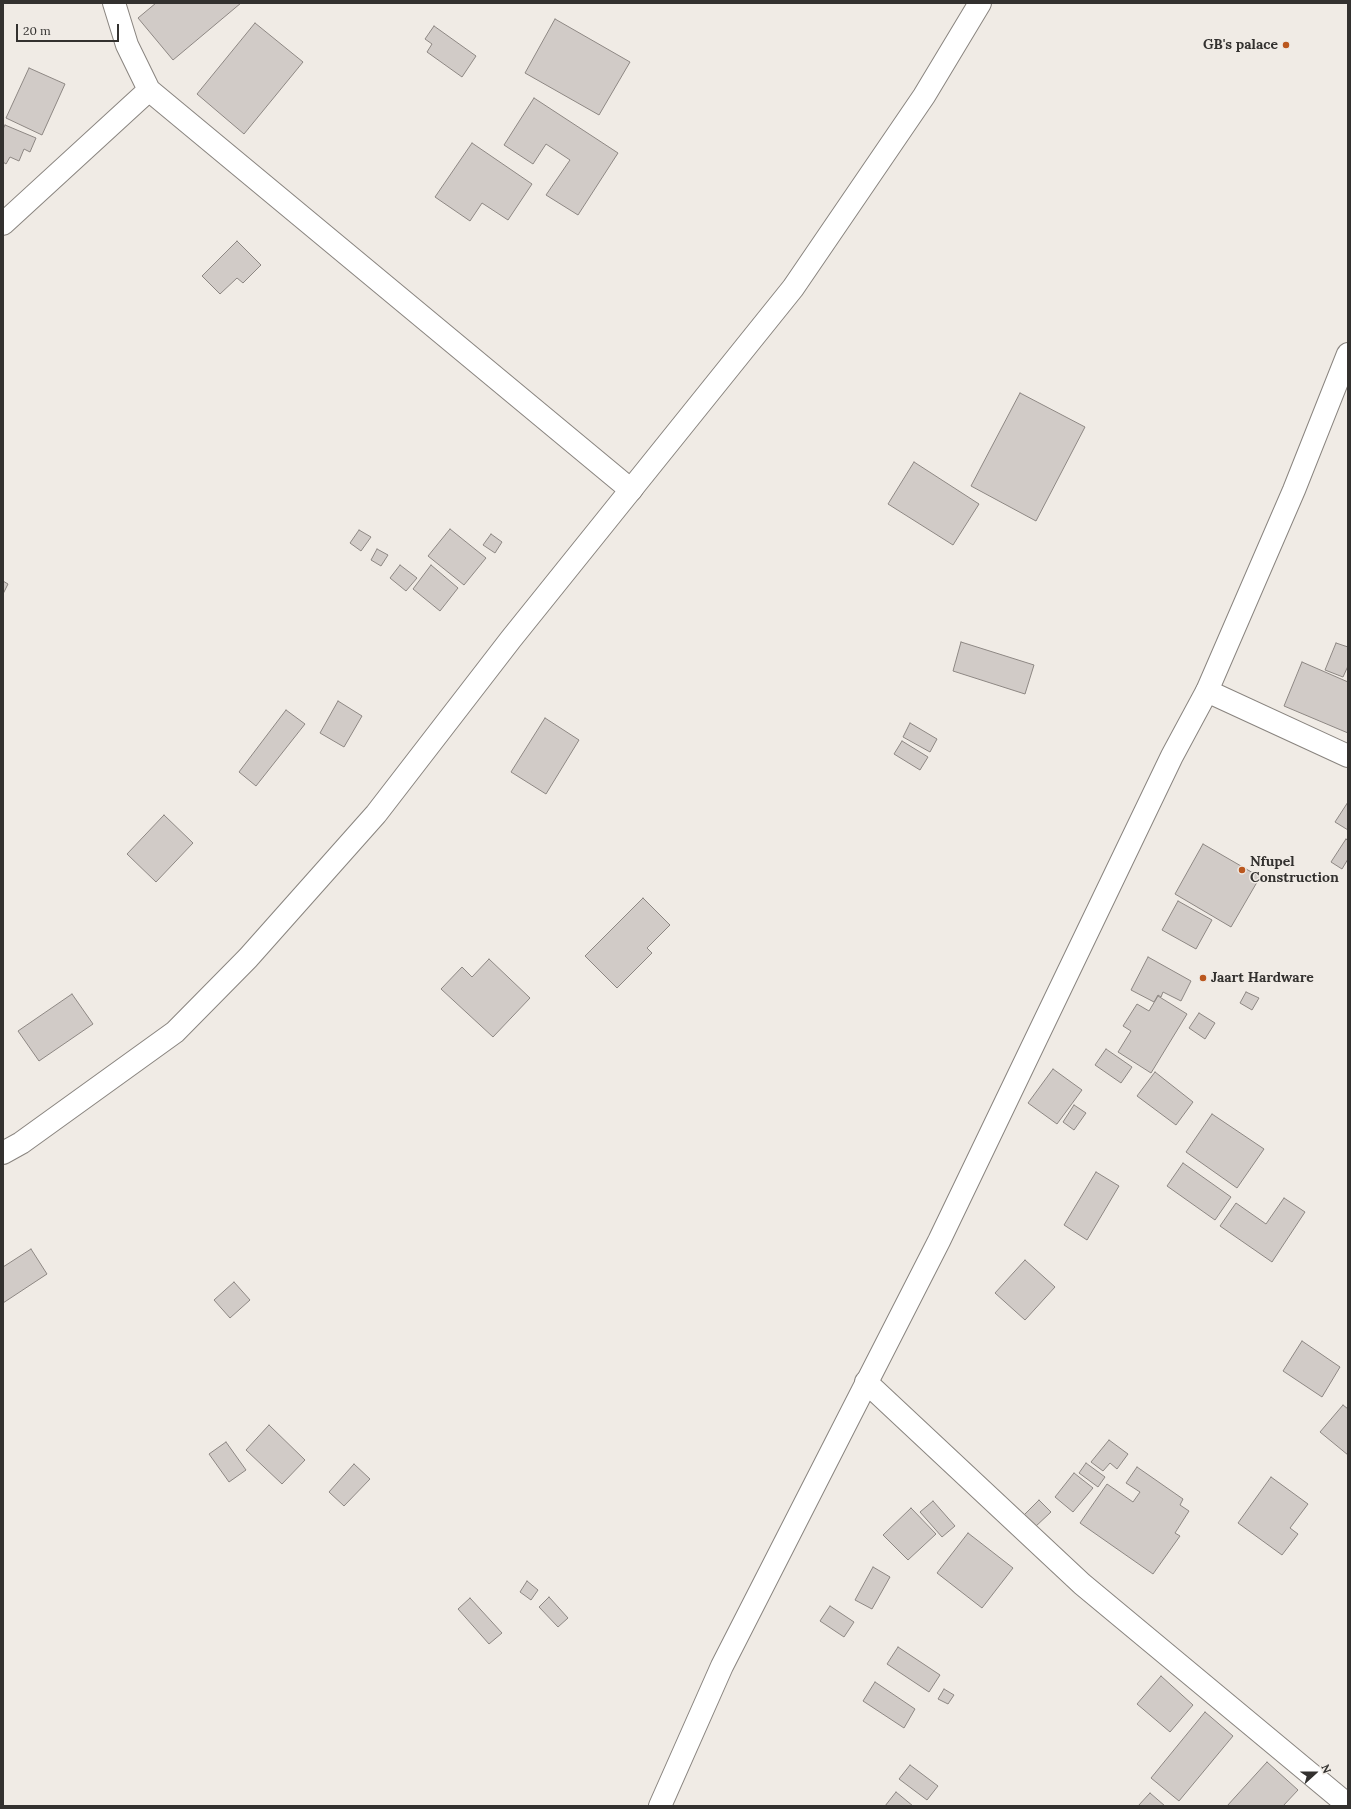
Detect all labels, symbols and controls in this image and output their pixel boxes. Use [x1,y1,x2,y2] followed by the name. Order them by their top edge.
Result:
[18,16,121,42] scale bar
[23,23,51,38] text: 20 m
[1203,37,1278,53] place label: GB's palace
[1281,40,1291,50] marker: GB's palace
[1250,854,1339,886] place label: Nfupel Construction
[1237,865,1247,875] marker: Nfupel Construction
[1211,970,1314,986] place label: Jaart Hardware
[1198,973,1208,983] marker: Jaart Hardware
[1295,1753,1335,1793] north arrow
[1318,1762,1334,1775] text: N

